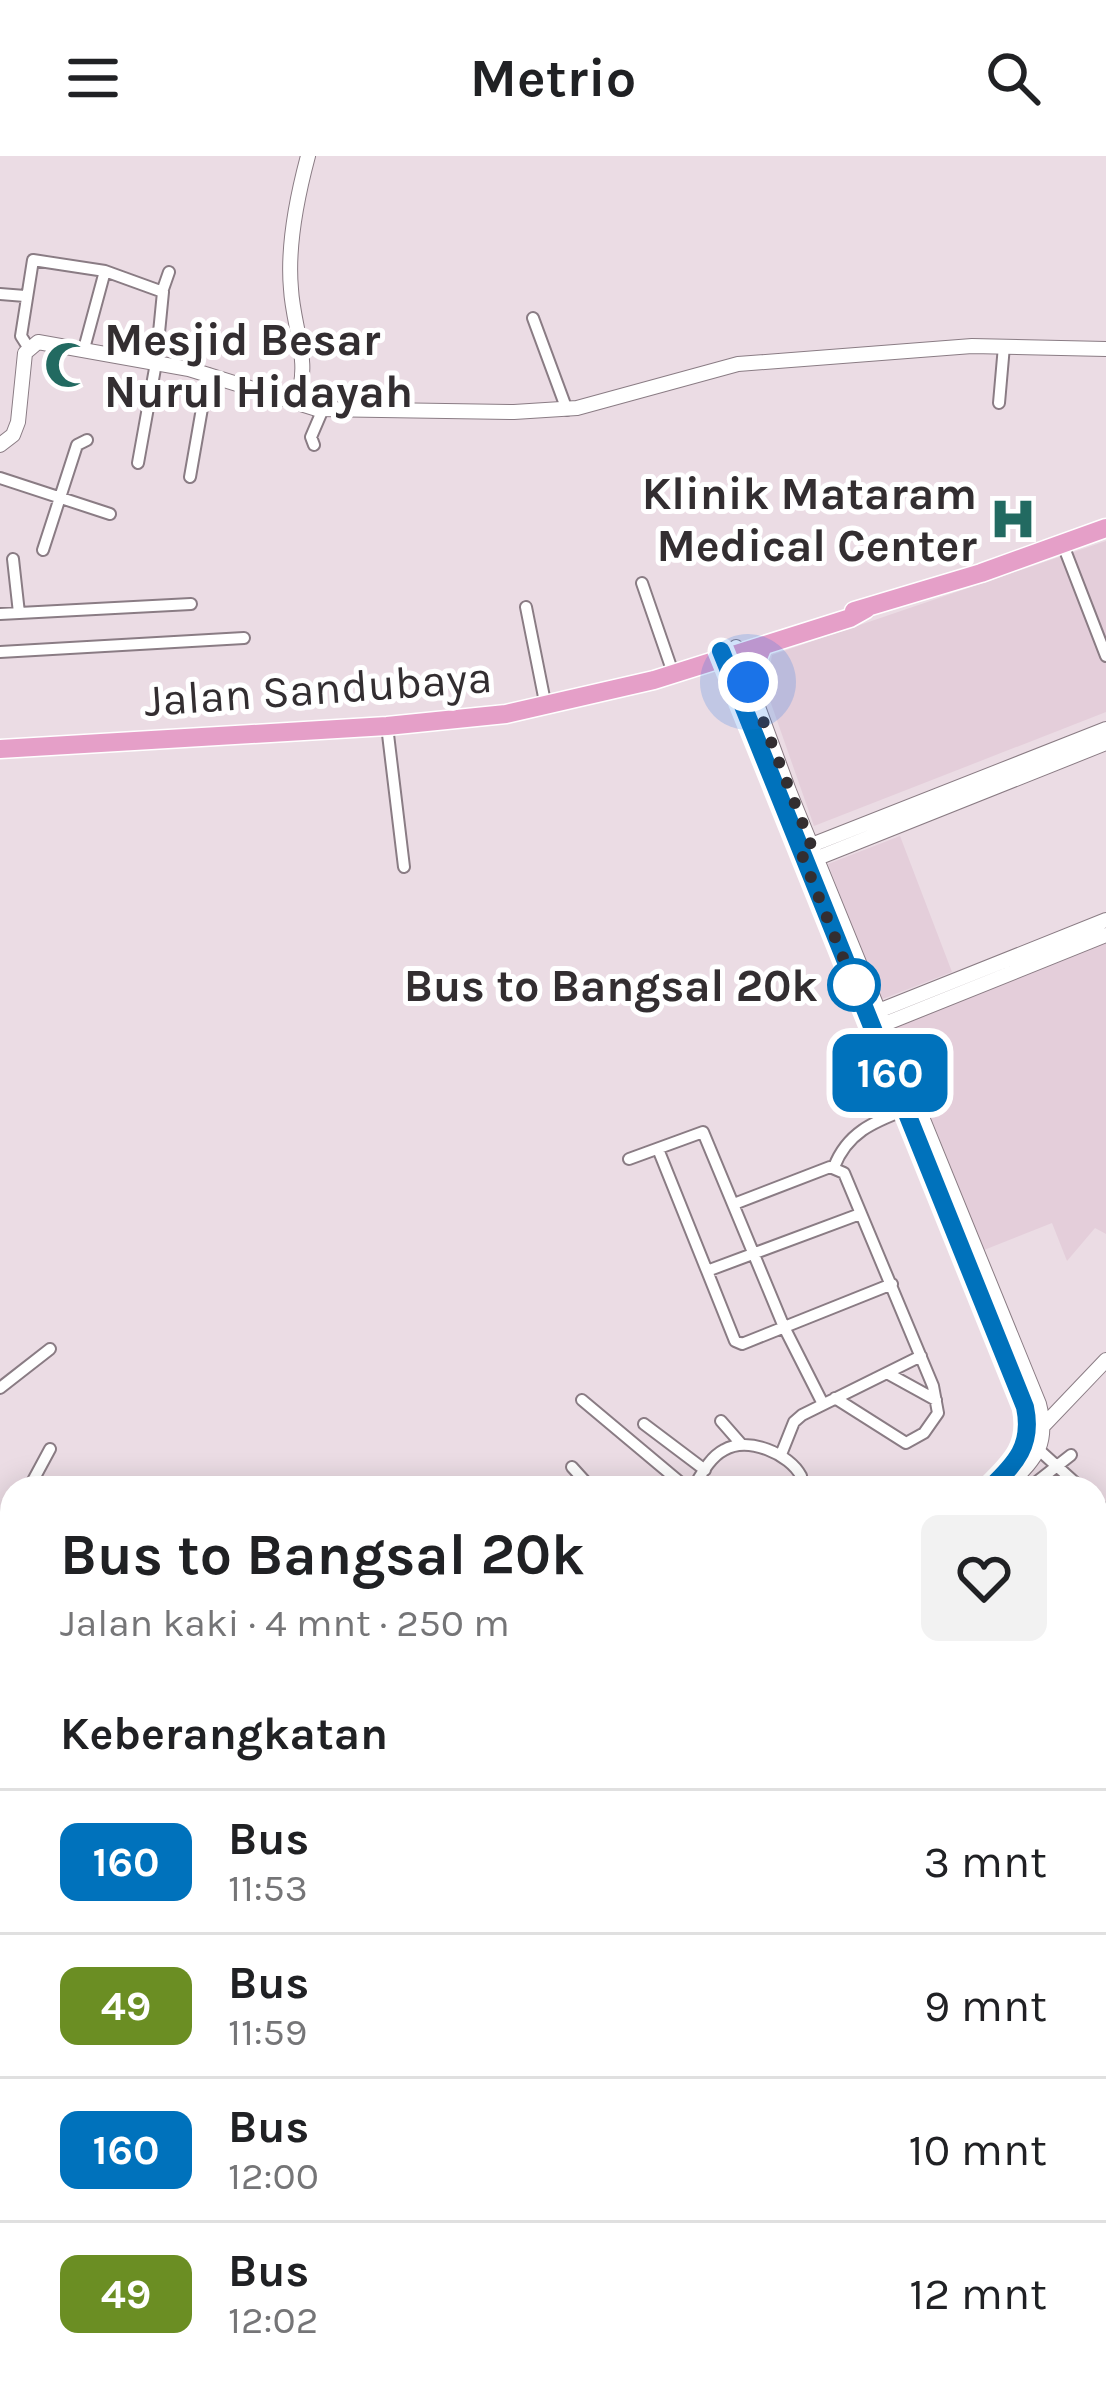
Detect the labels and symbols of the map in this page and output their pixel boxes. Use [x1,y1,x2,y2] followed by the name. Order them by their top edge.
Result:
[104,314,413,419] place label: Mesjid Besar Nurul Hidayah
[43,340,93,390] mosque icon: Mesjid Besar Nurul Hidayah
[642,468,977,572] place label: Klinik Mataram Medical Center
[988,494,1038,544] hospital icon: Klinik Mataram Medical Center
[143,651,494,728] street label: Jalan Sandubaya
[718,652,778,712] your location
[404,960,818,1013] place label: Bus to Bangsal 20k
[829,960,879,1010] marker: Bus to Bangsal 20k
[821,1034,959,1112] line badge: 160

